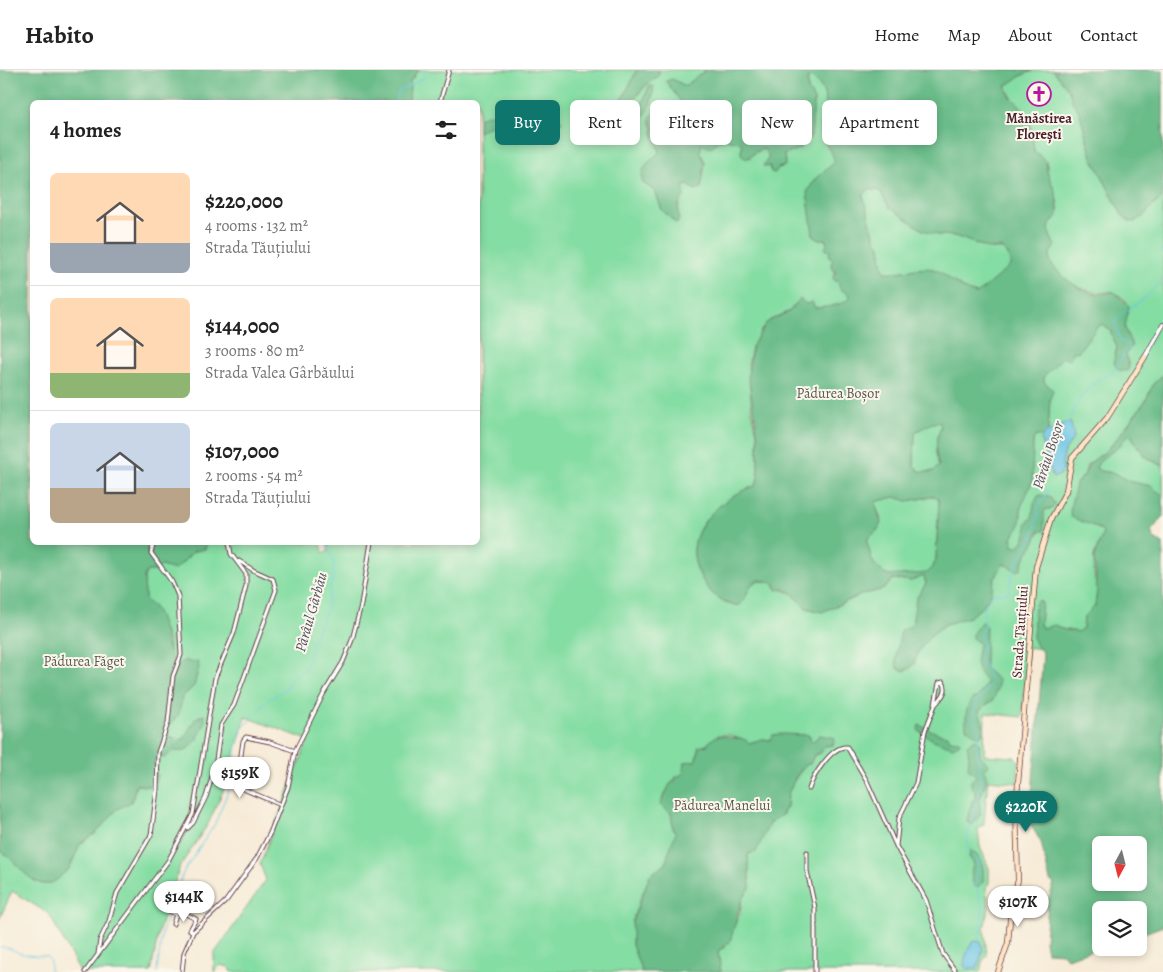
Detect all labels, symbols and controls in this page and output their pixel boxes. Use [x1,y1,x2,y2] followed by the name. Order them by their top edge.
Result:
[25,19,94,51] text: Habito
[874,23,919,47] text: Home
[947,23,980,47] text: Map
[1008,23,1052,47] text: About
[1080,23,1138,47] text: Contact
[1026,81,1052,107] church icon: Mănăstirea Florești
[495,100,560,145] chip: Buy
[570,100,640,145] chip: Rent
[650,100,732,145] chip: Filters
[742,100,812,145] chip: New
[822,100,937,145] chip: Apartment
[1006,109,1072,144] place label: Mănăstirea Florești
[50,116,122,144] text: 4 homes
[432,116,460,144] icon: filters
[205,187,283,215] text: $220,000
[90,193,150,253] icon: home
[205,215,308,237] text: 4 rooms · 132 m²
[205,237,311,259] text: Strada Tăuțiului
[205,312,279,340] text: $144,000
[90,318,150,378] icon: home
[205,340,304,362] text: 3 rooms · 80 m²
[205,362,354,384] text: Strada Valea Gârbăului
[797,384,880,403] park label: Pădurea Boșor
[1028,418,1069,492] water label: Pârâul Boșor
[205,437,279,465] text: $107,000
[90,443,150,503] icon: home
[205,465,303,487] text: 2 rooms · 54 m²
[205,487,311,509] text: Strada Tăuțiului
[290,570,332,654] water label: Pârâul Gârbău
[1007,585,1033,679] street label: Strada Tăuțiului
[44,652,125,671] park label: Pădurea Făget
[205,756,275,799] pin: $159K
[221,762,259,784] text: $159K
[991,790,1061,833] pin: $220K
[674,796,771,815] park label: Pădurea Manelui
[1005,796,1047,818] text: $220K
[1092,836,1148,891] north arrow
[1092,836,1147,956] map controls
[149,880,219,923] pin: $144K
[165,886,203,908] text: $144K
[983,886,1053,928] pin: $107K
[999,891,1037,913] text: $107K
[1092,901,1147,956] button: layers

